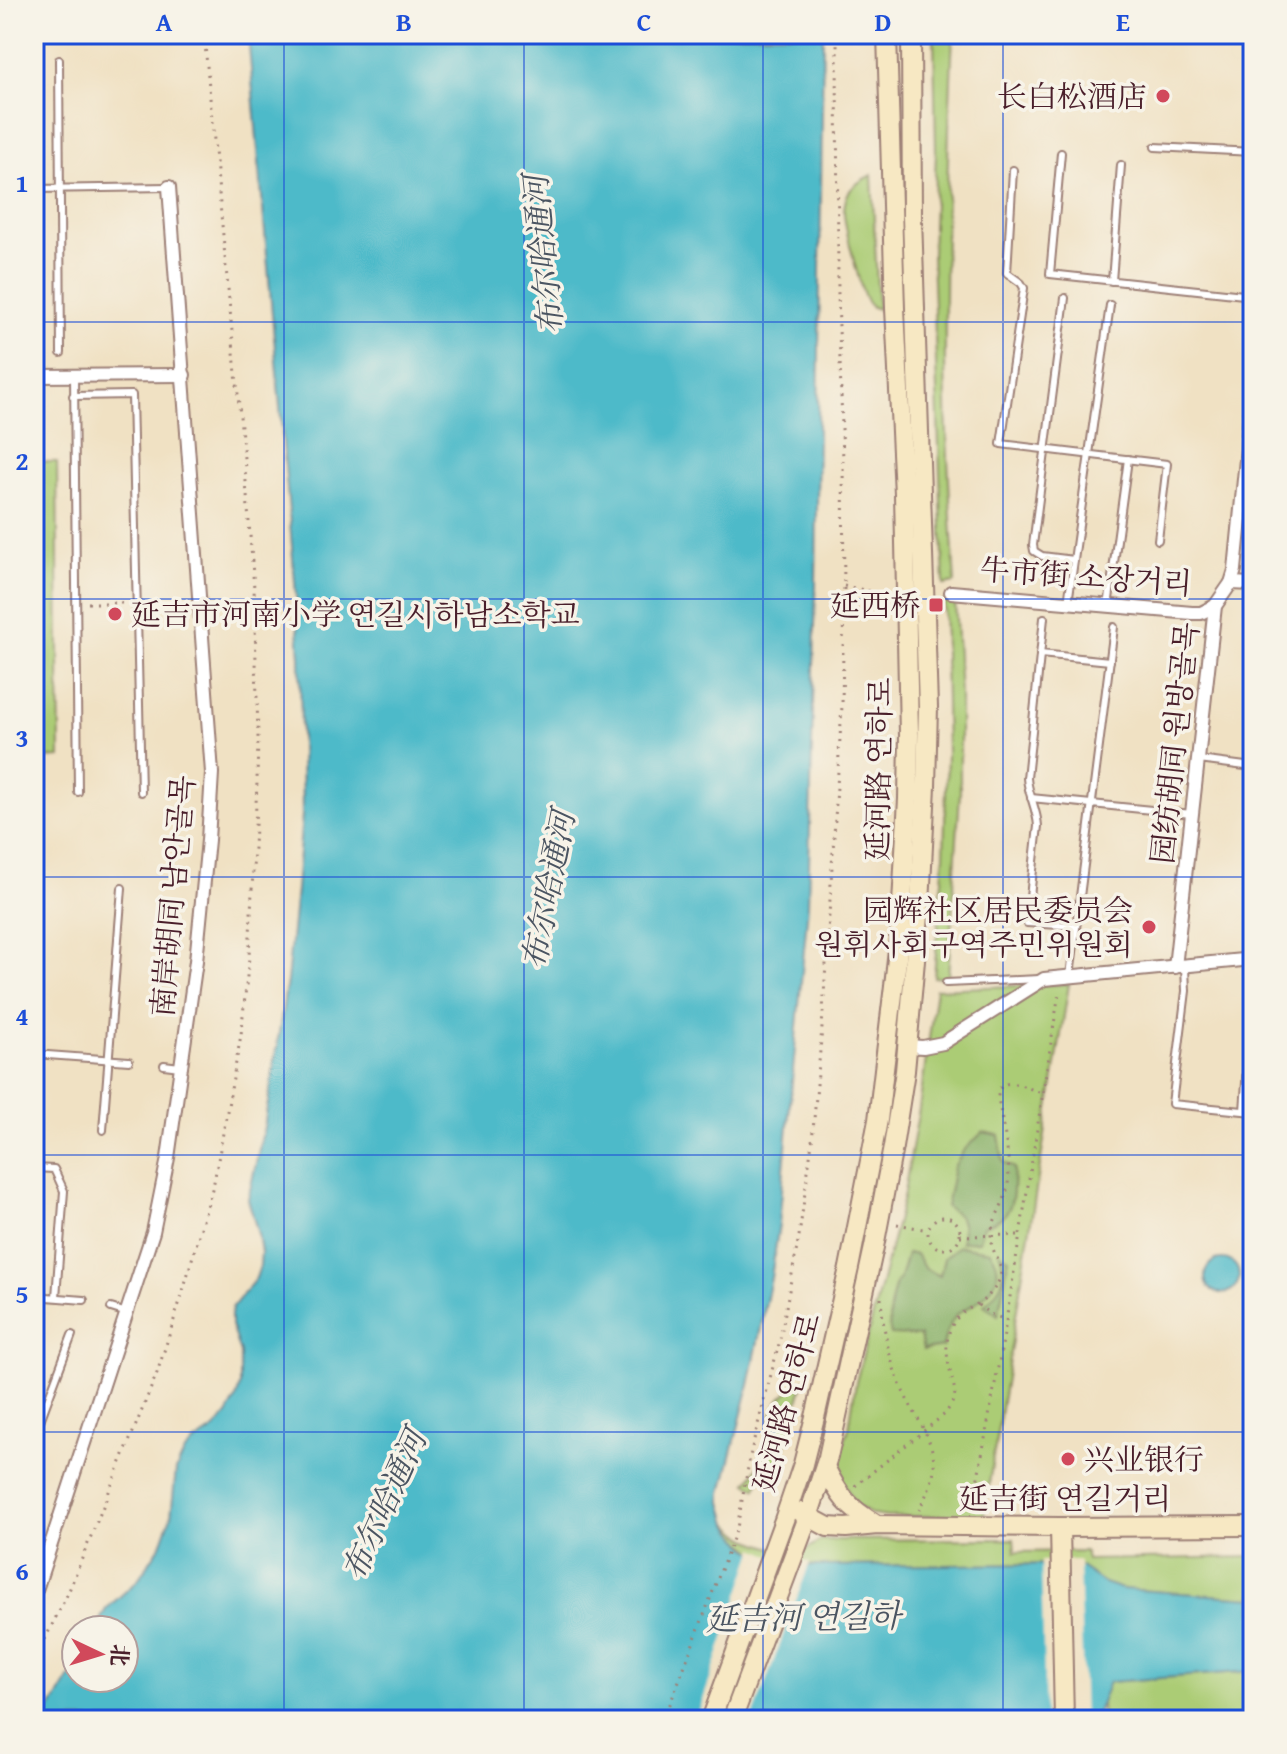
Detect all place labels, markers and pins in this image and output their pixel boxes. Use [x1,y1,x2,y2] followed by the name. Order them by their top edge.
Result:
[997,74,1147,118] place label: 长白松酒店
[1154,87,1172,105] marker: 长白松酒店
[830,583,920,627] place label: 延西桥
[131,592,579,636] place label: 延吉市河南小学 연길시하남소학교
[927,596,945,614] marker: 延西桥
[106,605,124,623] marker: 延吉市河南小学 연길시하남소학교
[814,888,1133,966] place label: 园辉社区居民委员会 원휘사회구역주민위원회
[1140,918,1158,936] marker: 园辉社区居民委员会 원휘사회구역주민위원회
[1084,1437,1204,1481] place label: 兴业银行
[1059,1450,1077,1468] marker: 兴业银行

